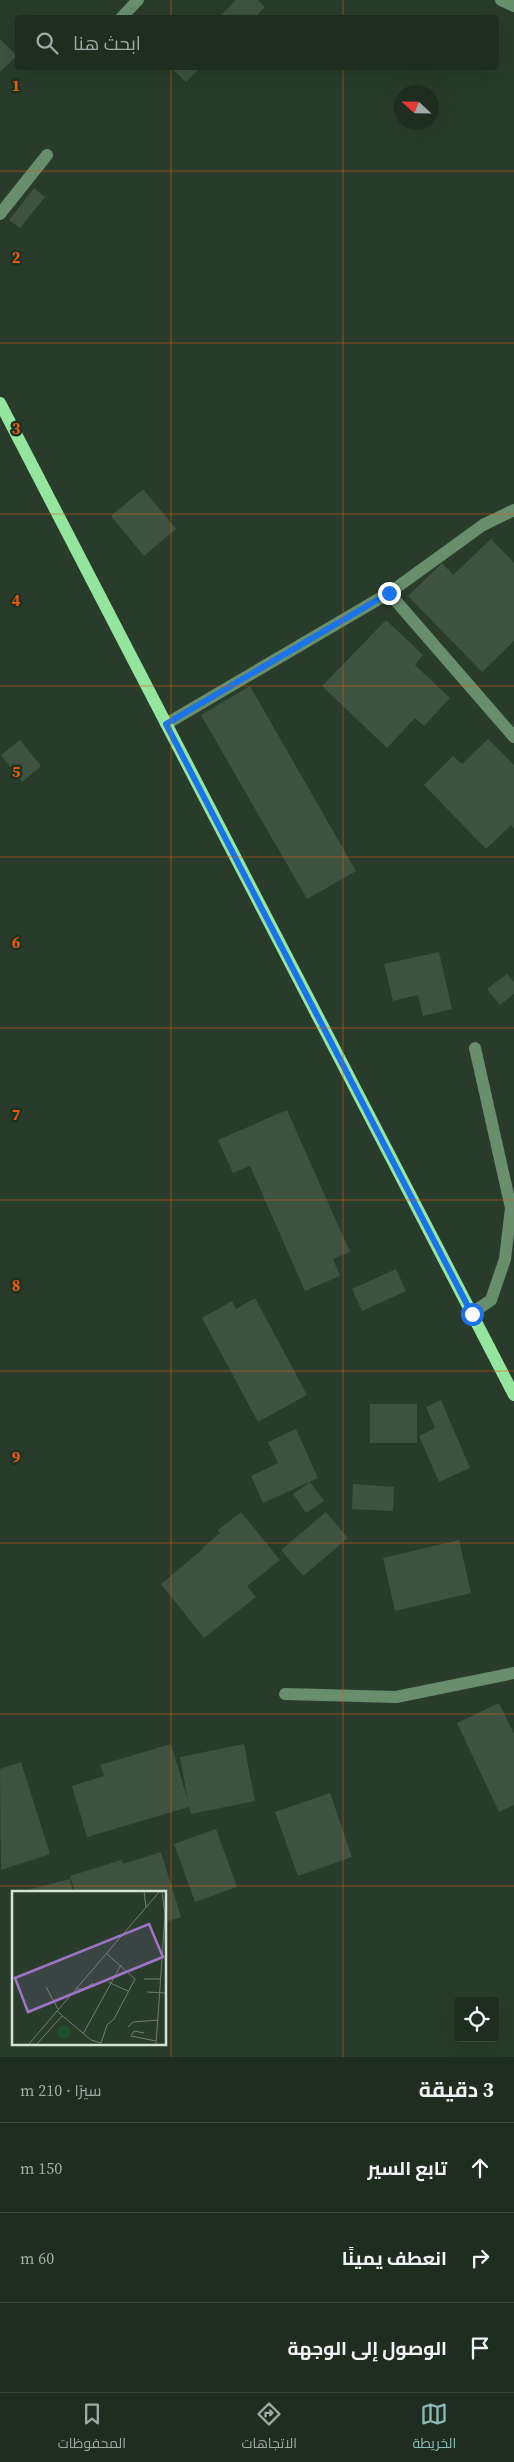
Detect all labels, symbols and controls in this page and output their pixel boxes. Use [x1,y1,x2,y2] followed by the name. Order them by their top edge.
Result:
[15,15,499,70] search box
[33,29,61,57] icon: search
[73,30,141,56] text: ابحث هنا
[12,74,20,96] text: 1
[394,85,439,130] north arrow
[12,246,21,268] text: 2
[12,417,21,439] text: 3
[378,582,401,605] route end
[12,589,21,611] text: 4
[12,760,21,782] text: 5
[12,931,21,953] text: 6
[12,1103,21,1125] text: 7
[12,1274,20,1296] text: 8
[461,1303,484,1326] route start
[12,1446,21,1468] text: 9
[12,1891,166,2044] inset map
[454,1997,499,2042] map controls
[454,1997,499,2042] button: locate
[419,2075,494,2104] text: 3 دقيقة
[20,2079,101,2101] text: سيرًا · 210 m
[466,2154,494,2182] icon: ahead
[367,2155,447,2181] text: تابع السير
[20,2157,62,2179] text: 150 m
[466,2244,494,2272] icon: right
[342,2245,447,2271] text: انعطف يمينًا
[20,2247,54,2269] text: 60 m
[466,2334,494,2362] icon: arrive
[287,2335,447,2361] text: الوصول إلى الوجهة
[58,2400,126,2456] tab: المحفوظات
[242,2400,297,2456] tab: الاتجاهات
[413,2400,456,2456] tab: الخريطة

